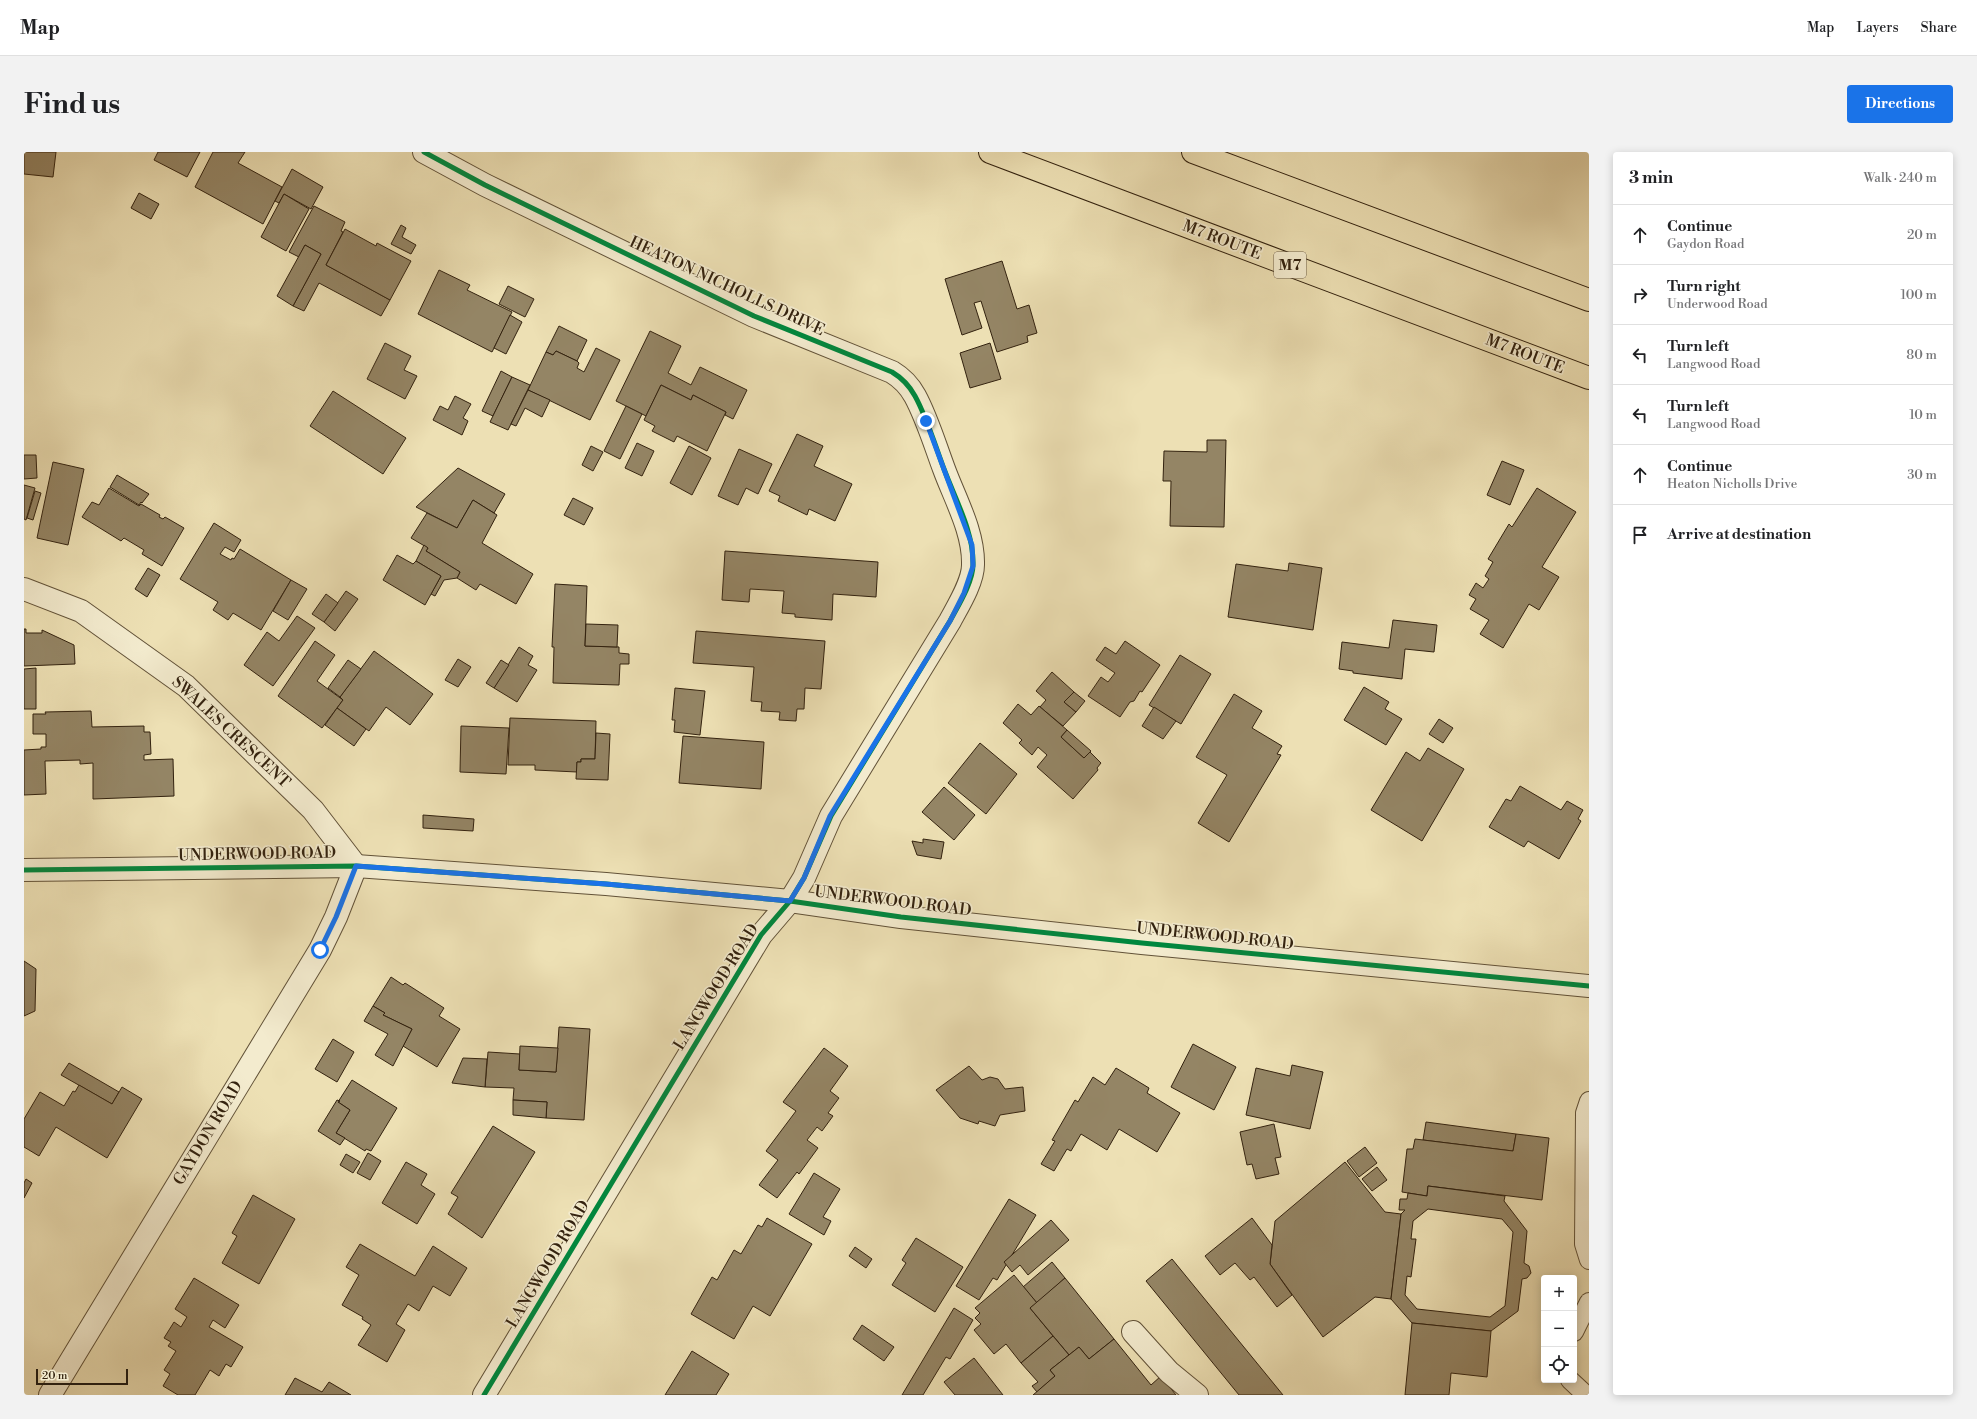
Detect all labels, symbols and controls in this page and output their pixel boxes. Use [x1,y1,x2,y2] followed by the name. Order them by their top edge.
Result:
[20,16,60,40] text: Map
[1807,19,1834,37] text: Map
[1856,19,1899,37] text: Layers
[1921,19,1957,37] text: Share
[1847,85,1953,123] button: Directions
[24,87,120,122] text: Find us
[1629,167,1673,189] text: 3 min
[1863,170,1937,186] text: Walk · 240 m
[1180,216,1264,264] street label: M7 ROUTE
[1667,217,1732,236] text: Continue
[1629,224,1651,246] icon: ahead
[1907,227,1937,243] text: 20 m
[626,232,828,340] street label: HEATON NICHOLLS DRIVE
[1667,236,1744,252] text: Gaydon Road
[1274,252,1306,278] road number: M7
[1667,277,1741,296] text: Turn right
[1629,284,1651,306] icon: right
[1901,287,1937,303] text: 100 m
[1667,296,1768,312] text: Underwood Road
[1483,330,1567,378] street label: M7 ROUTE
[1667,337,1729,356] text: Turn left
[1629,344,1651,366] icon: left
[1906,347,1937,363] text: 80 m
[1667,356,1760,372] text: Langwood Road
[1667,397,1729,416] text: Turn left
[1629,404,1651,426] icon: left
[1909,407,1937,423] text: 10 m
[917,412,935,430] route end
[1667,416,1760,432] text: Langwood Road
[1667,457,1732,476] text: Continue
[1629,464,1651,486] icon: ahead
[1907,467,1937,483] text: 30 m
[1667,476,1797,492] text: Heaton Nicholls Drive
[1629,524,1651,546] icon: arrive
[1667,525,1811,544] text: Arrive at destination
[168,672,294,792] street label: SWALES CRESCENT
[178,843,336,865] street label: UNDERWOOD ROAD
[813,881,973,921] street label: UNDERWOOD ROAD
[1135,918,1295,954] street label: UNDERWOOD ROAD
[669,920,763,1054] street label: LANGWOOD ROAD
[311,941,329,959] route start
[169,1077,247,1189] street label: GAYDON ROAD
[502,1197,594,1331] street label: LANGWOOD ROAD
[1541,1275,1577,1383] map controls
[1541,1275,1577,1311] button: +
[1541,1311,1577,1347] button: −
[1541,1347,1577,1383] button: locate
[36,1367,128,1386] scale bar
[42,1369,67,1383] text: 20 m

